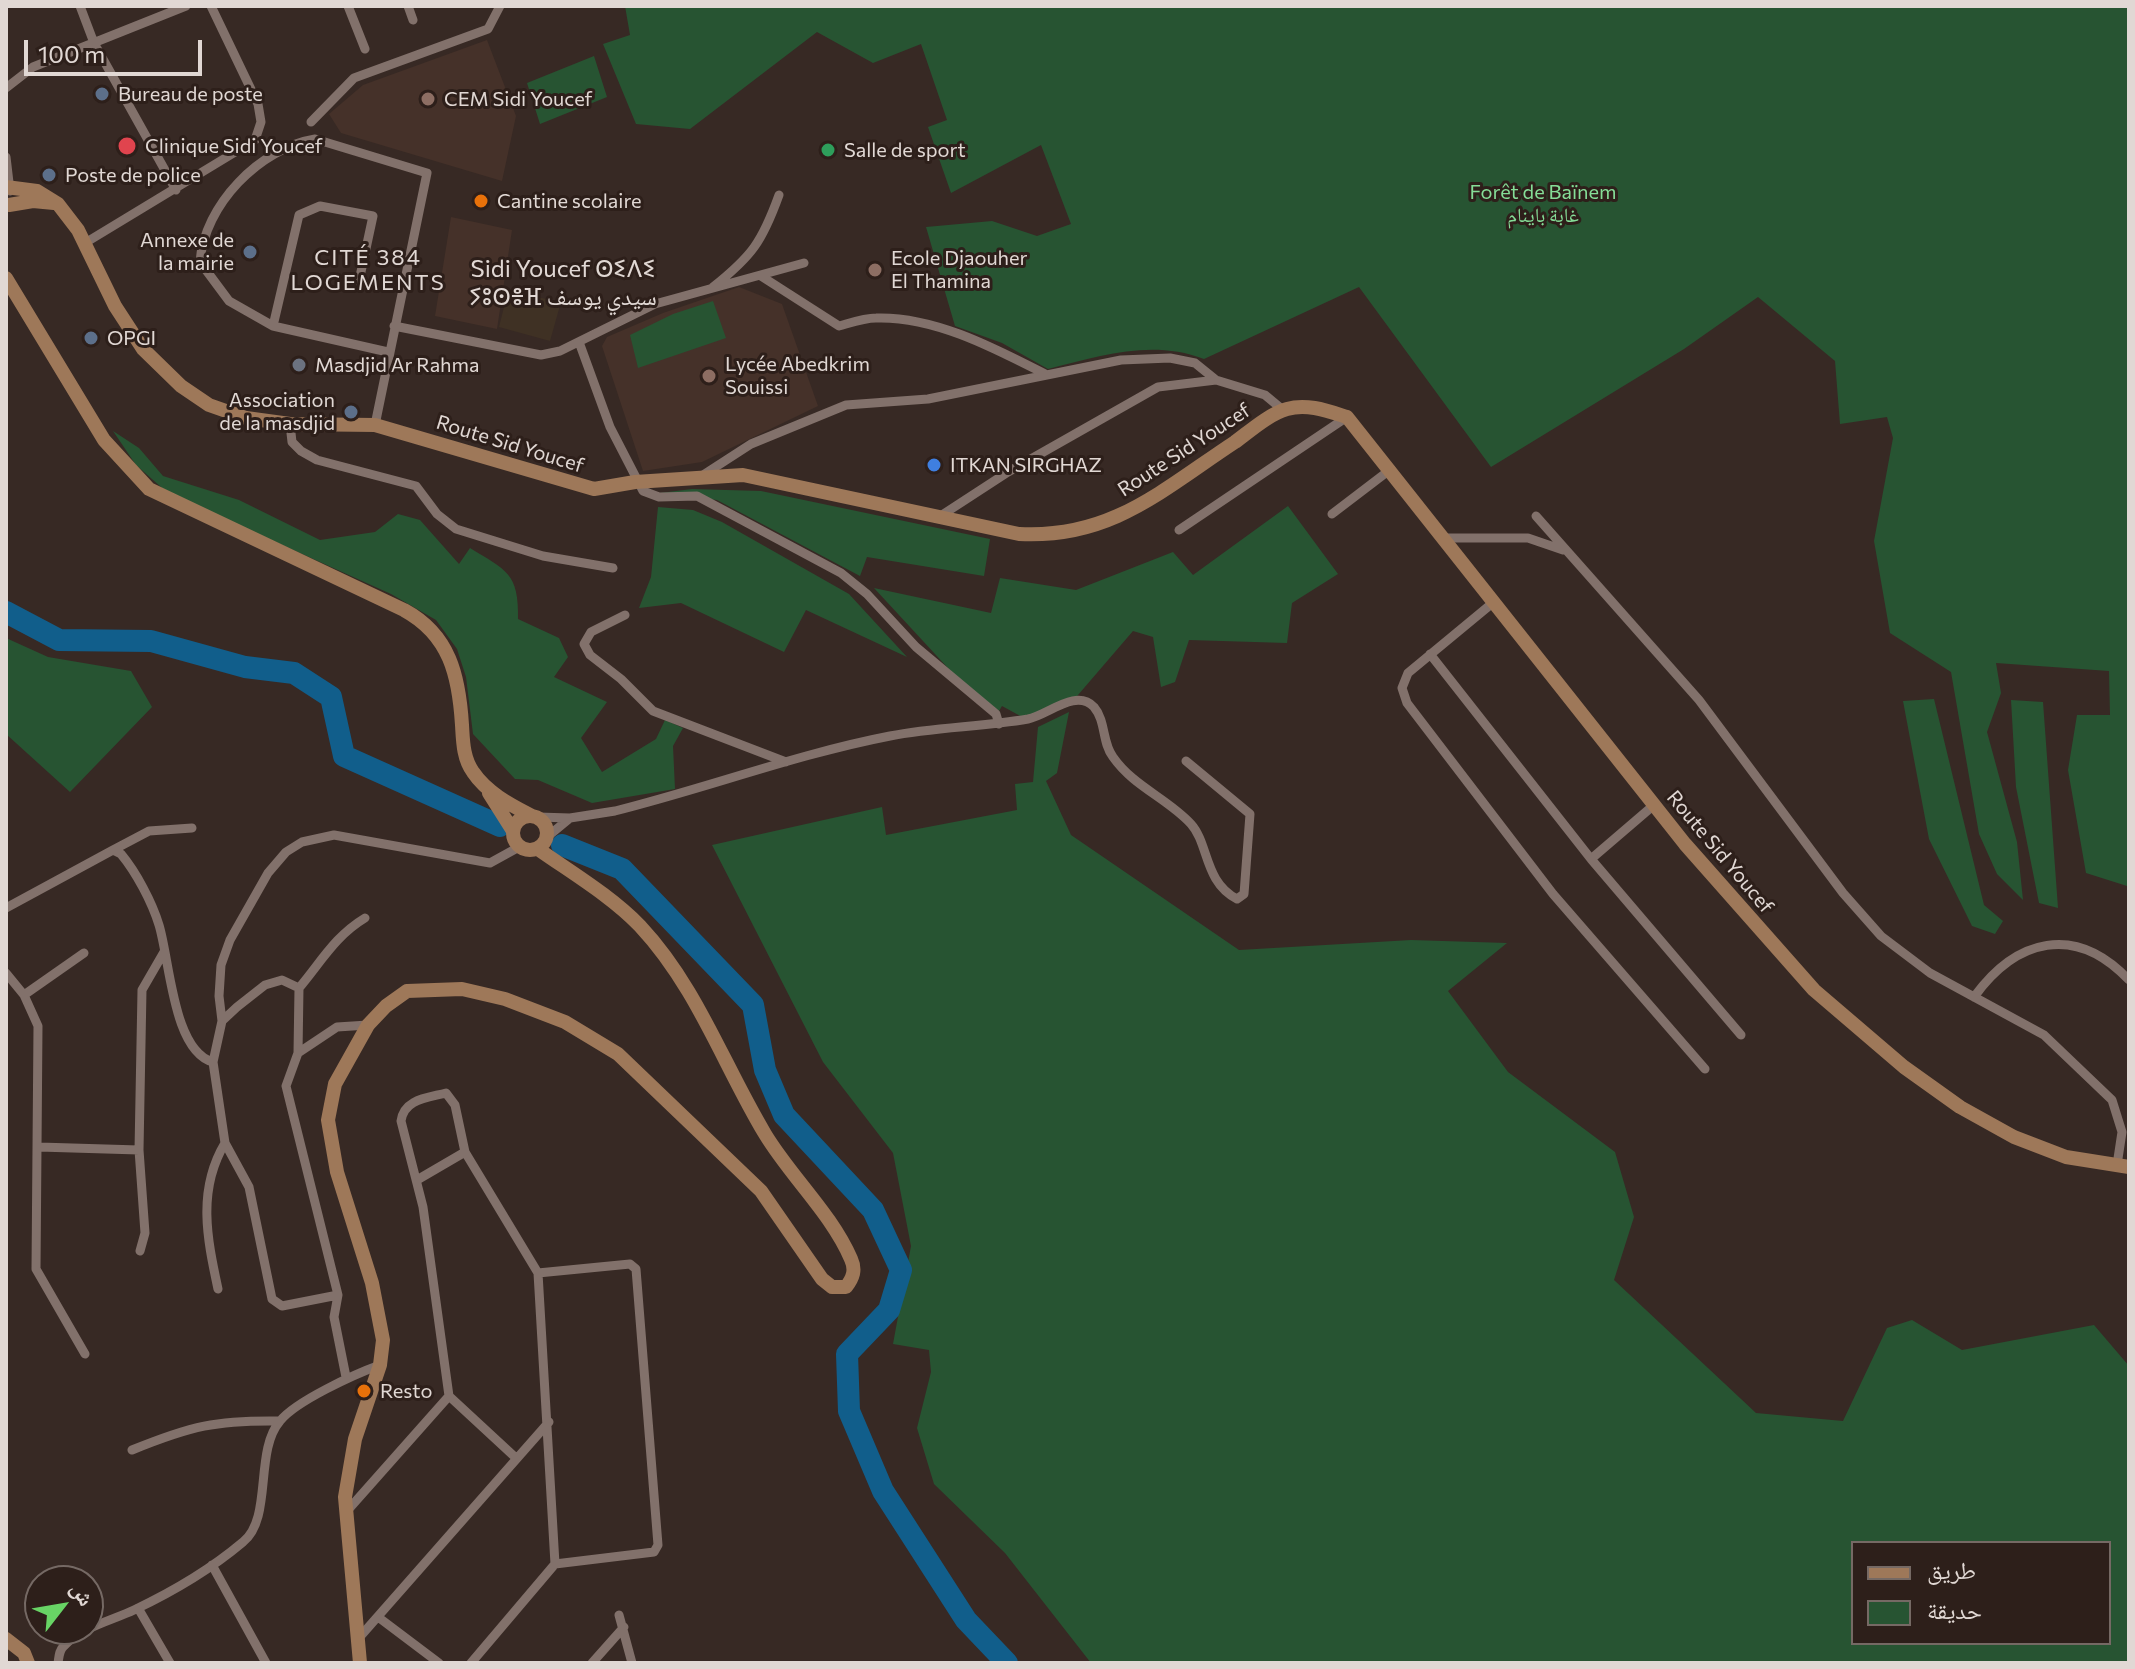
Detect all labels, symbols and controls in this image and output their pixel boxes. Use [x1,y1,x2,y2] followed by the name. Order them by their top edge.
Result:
[28,24,206,74] scale bar
[38,39,105,68] text: 100 m
[118,82,263,106] place label: Bureau de poste
[93,85,111,103] marker: Bureau de poste
[444,87,592,111] place label: CEM Sidi Youcef
[419,90,437,108] marker: CEM Sidi Youcef
[145,134,323,158] place label: Clinique Sidi Youcef
[116,135,138,157] marker: Clinique Sidi Youcef
[844,138,966,162] place label: Salle de sport
[819,141,837,159] marker: Salle de sport
[65,163,201,187] place label: Poste de police
[40,166,58,184] marker: Poste de police
[1470,180,1616,227] park label: Forêt de Baïnem غابة باينام
[497,189,642,213] place label: Cantine scolaire
[472,192,490,210] marker: Cantine scolaire
[140,228,234,275] place label: Annexe de la mairie
[241,243,259,261] marker: Annexe de la mairie
[290,245,446,296] district label: CITÉ 384 LOGEMENTS
[891,246,1028,293] place label: Ecole Djaouher El Thamina
[469,255,657,311] district label: Sidi Youcef ⵙⵉⴷⵉ ⵢⵓⵙⴻⴼ سيدي يوسف
[866,261,884,279] marker: Ecole Djaouher El Thamina
[107,326,156,350] place label: OPGI
[82,329,100,347] marker: OPGI
[725,352,870,399] place label: Lycée Abedkrim Souissi
[315,353,479,377] place label: Masdjid Ar Rahma
[290,356,308,374] marker: Masdjid Ar Rahma
[700,367,718,385] marker: Lycée Abedkrim Souissi
[219,388,335,435] place label: Association de la masdjid
[1113,398,1255,502] street label: Route Sid Youcef
[342,403,360,421] marker: Association de la masdjid
[433,410,587,478] street label: Route Sid Youcef
[950,453,1102,477] place label: ITKAN SIRGHAZ
[925,456,943,474] marker: ITKAN SIRGHAZ
[1662,786,1778,918] street label: Route Sid Youcef
[380,1379,432,1403] place label: Resto
[355,1382,373,1400] marker: Resto
[1851,1541,2111,1645] legend
[1927,1555,1976,1584] text: طريق
[24,1565,104,1645] north arrow
[66,1576,101,1610] text: ش
[1927,1595,1982,1624] text: حديقة

